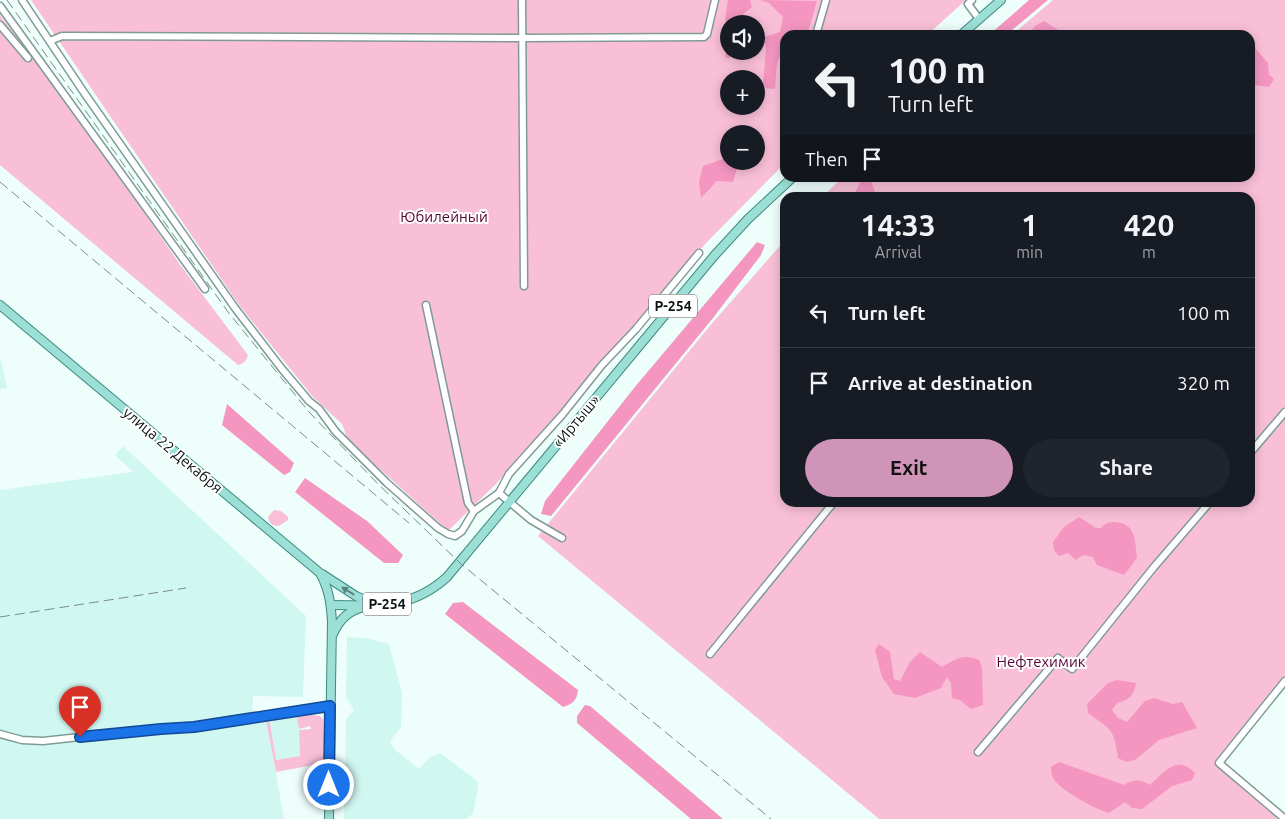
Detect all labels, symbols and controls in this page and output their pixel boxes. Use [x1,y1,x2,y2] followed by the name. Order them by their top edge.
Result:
[720,15,765,170] map controls
[720,15,765,60] button: sound
[805,50,870,115] icon: left
[888,50,986,90] text: 100 m
[720,70,765,115] button: +
[888,91,973,116] text: Turn left
[720,125,765,170] button: −
[858,145,886,173] icon: arrive
[805,148,848,170] text: Then
[400,208,488,225] park label: Юбилейный
[861,208,936,242] text: 14:33
[1021,208,1038,242] text: 1
[1124,208,1174,242] text: 420
[875,243,921,261] text: Arrival
[1016,243,1043,261] text: min
[1142,243,1156,261] text: m
[649,294,697,318] road number: Р-254
[805,299,833,327] icon: left
[848,302,926,324] text: Turn left
[1177,302,1230,324] text: 100 m
[805,369,833,397] icon: arrive
[848,372,1033,394] text: Arrive at destination
[1177,372,1230,394] text: 320 m
[549,391,603,451] street label: «Иртыш»
[120,403,226,497] street label: улица 22 Декабря
[805,439,1013,497] button: Exit
[1023,439,1230,497] button: Share
[341,587,354,596] one-way arrow
[363,592,411,616] road number: Р-254
[997,653,1086,670] park label: Нефтехимик
[59,686,101,737] pin
[66,693,94,721] icon: arrive
[302,758,354,810] position arrow

